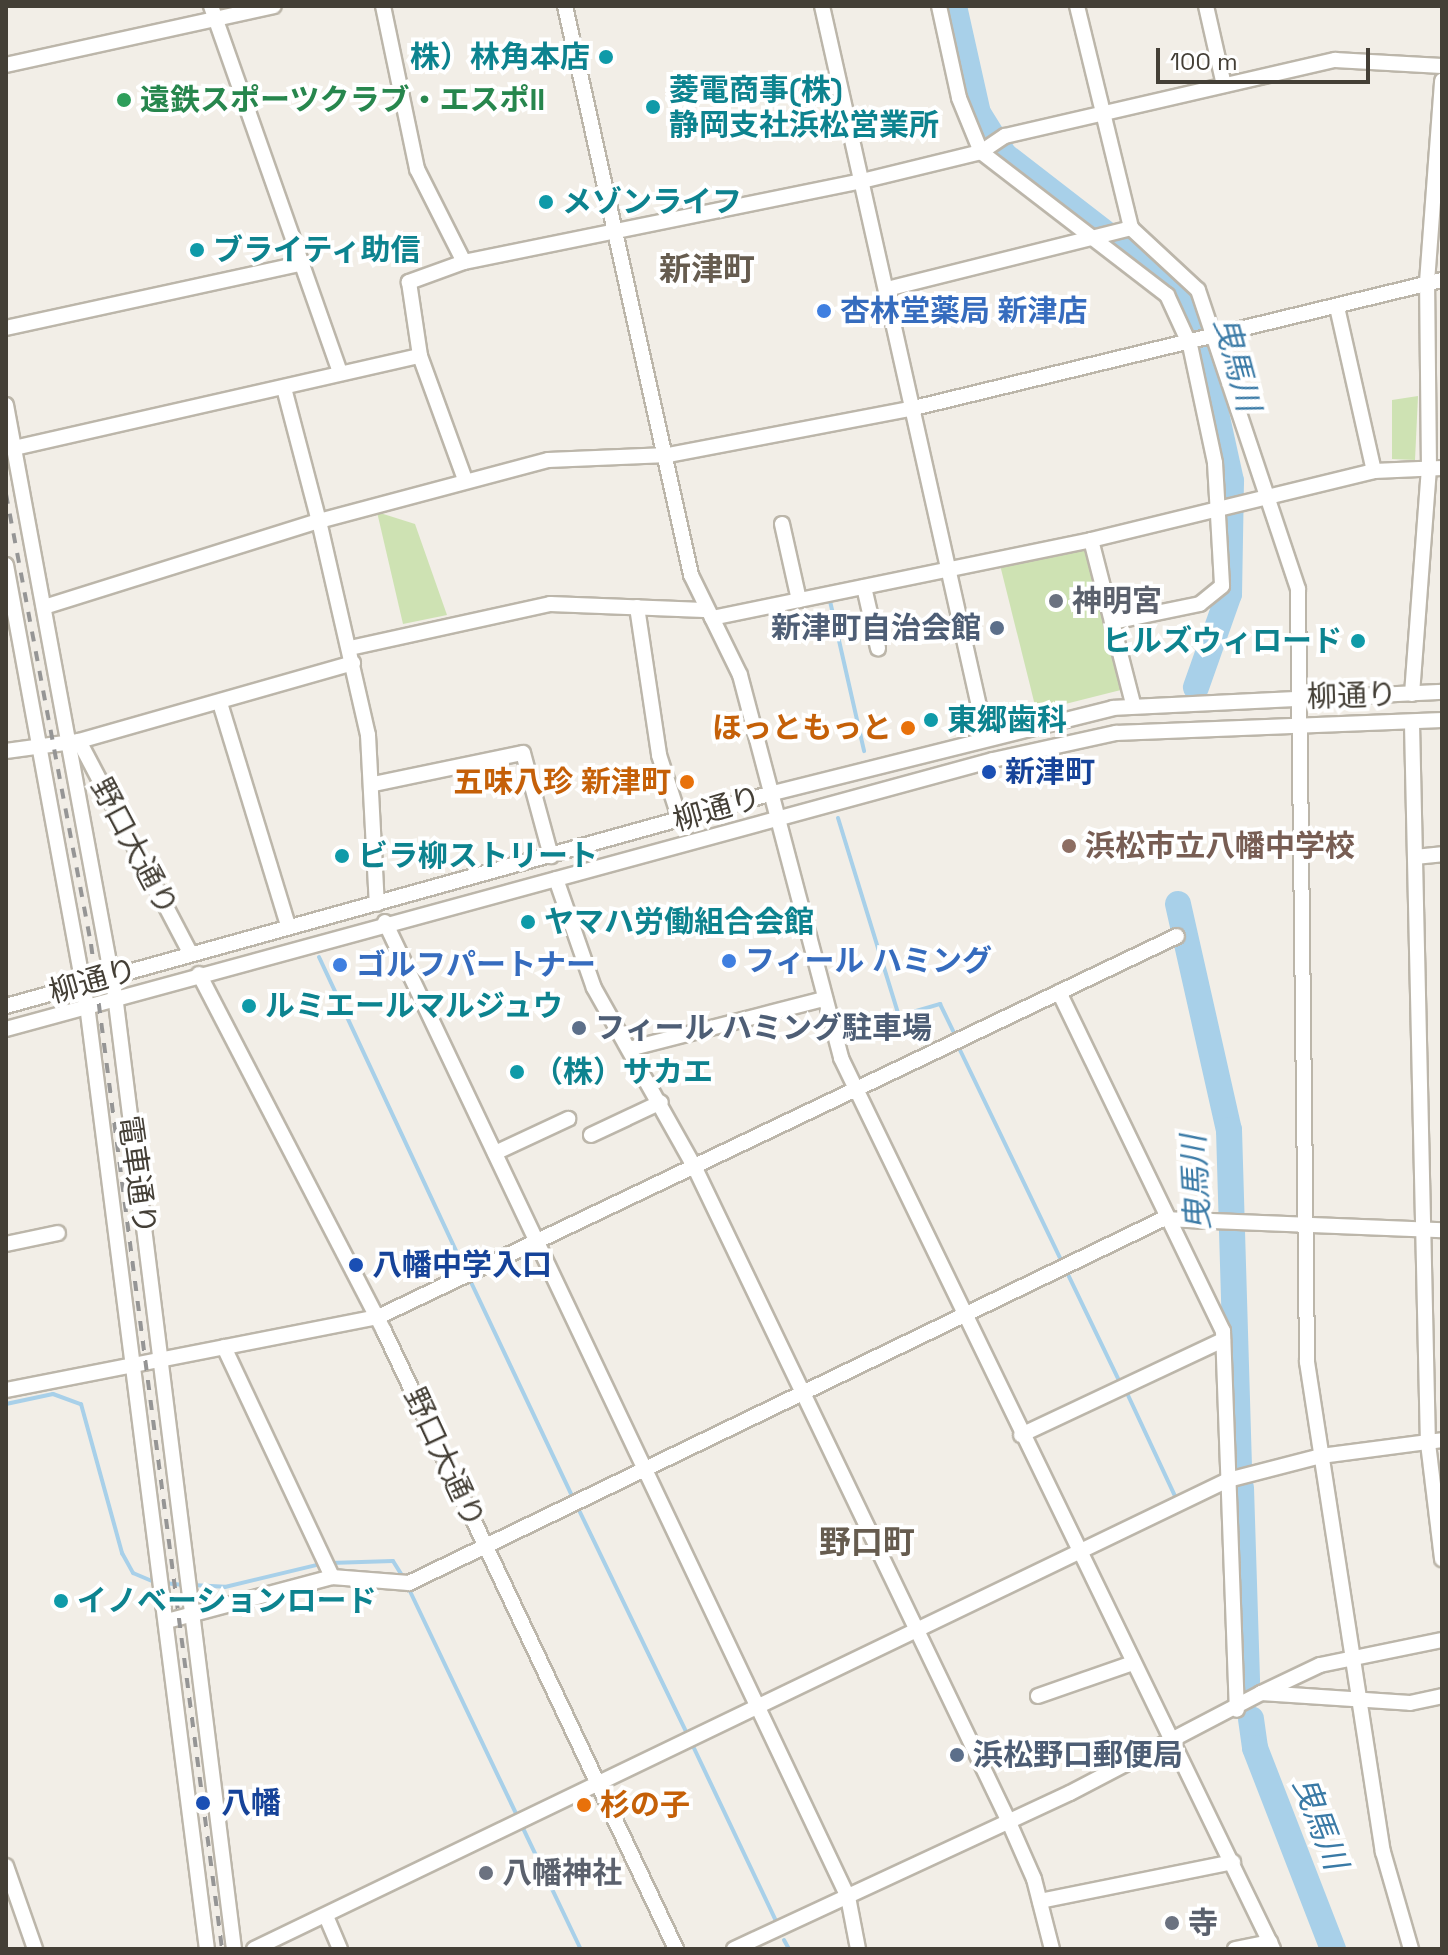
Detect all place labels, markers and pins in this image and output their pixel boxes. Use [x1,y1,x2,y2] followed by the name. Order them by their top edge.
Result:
[410,39,590,75] place label: 株）林角本店
[597,48,615,66] marker: 株）林角本店
[669,72,939,142] place label: 菱電商事(株) 静岡支社浜松営業所
[140,82,546,118] place label: 遠鉄スポーツクラブ・エスポII
[115,91,133,109] marker: 遠鉄スポーツクラブ・エスポII
[644,98,662,116] marker: 菱電商事(株) 静岡支社浜松営業所
[562,184,742,220] place label: メゾンライフ
[537,193,555,211] marker: メゾンライフ
[213,232,423,268] place label: ブライティ助信
[188,241,206,259] marker: ブライティ助信
[840,293,1088,329] place label: 杏林堂薬局 新津店
[815,302,833,320] marker: 杏林堂薬局 新津店
[1072,583,1162,619] place label: 神明宮
[1047,592,1065,610] marker: 神明宮
[771,610,981,646] place label: 新津町自治会館
[988,619,1006,637] marker: 新津町自治会館
[1102,623,1342,659] place label: ヒルズウィロード
[1349,632,1367,650] marker: ヒルズウィロード
[947,702,1067,738] place label: 東郷歯科
[712,710,892,746] place label: ほっともっと
[922,711,940,729] marker: 東郷歯科
[899,719,917,737] marker: ほっともっと
[1005,754,1095,790] place label: 新津町
[980,763,998,781] marker: 新津町
[453,764,671,800] place label: 五味八珍 新津町
[678,773,696,791] marker: 五味八珍 新津町
[1085,828,1355,864] place label: 浜松市立八幡中学校
[1060,837,1078,855] marker: 浜松市立八幡中学校
[358,838,598,874] place label: ビラ柳ストリート
[333,847,351,865] marker: ビラ柳ストリート
[544,904,814,940] place label: ヤマハ労働組合会館
[519,913,537,931] marker: ヤマハ労働組合会館
[745,943,993,979] place label: フィール ハミング
[356,947,596,983] place label: ゴルフパートナー
[720,952,738,970] marker: フィール ハミング
[331,956,349,974] marker: ゴルフパートナー
[265,988,565,1024] place label: ルミエールマルジュウ
[240,997,258,1015] marker: ルミエールマルジュウ
[595,1010,933,1046] place label: フィール ハミング駐車場
[570,1019,588,1037] marker: フィール ハミング駐車場
[533,1054,713,1090] place label: （株）サカエ
[508,1063,526,1081] marker: （株）サカエ
[372,1247,552,1283] place label: 八幡中学入口
[347,1256,365,1274] marker: 八幡中学入口
[77,1583,377,1619] place label: イノベーションロード
[52,1592,70,1610] marker: イノベーションロード
[973,1737,1183,1773] place label: 浜松野口郵便局
[948,1746,966,1764] marker: 浜松野口郵便局
[221,1785,281,1821] place label: 八幡
[600,1787,690,1823] place label: 杉の子
[192,1792,214,1814] marker: 八幡
[575,1796,593,1814] marker: 杉の子
[502,1855,622,1891] place label: 八幡神社
[477,1864,495,1882] marker: 八幡神社
[1188,1905,1218,1941] place label: 寺
[1163,1914,1181,1932] marker: 寺

